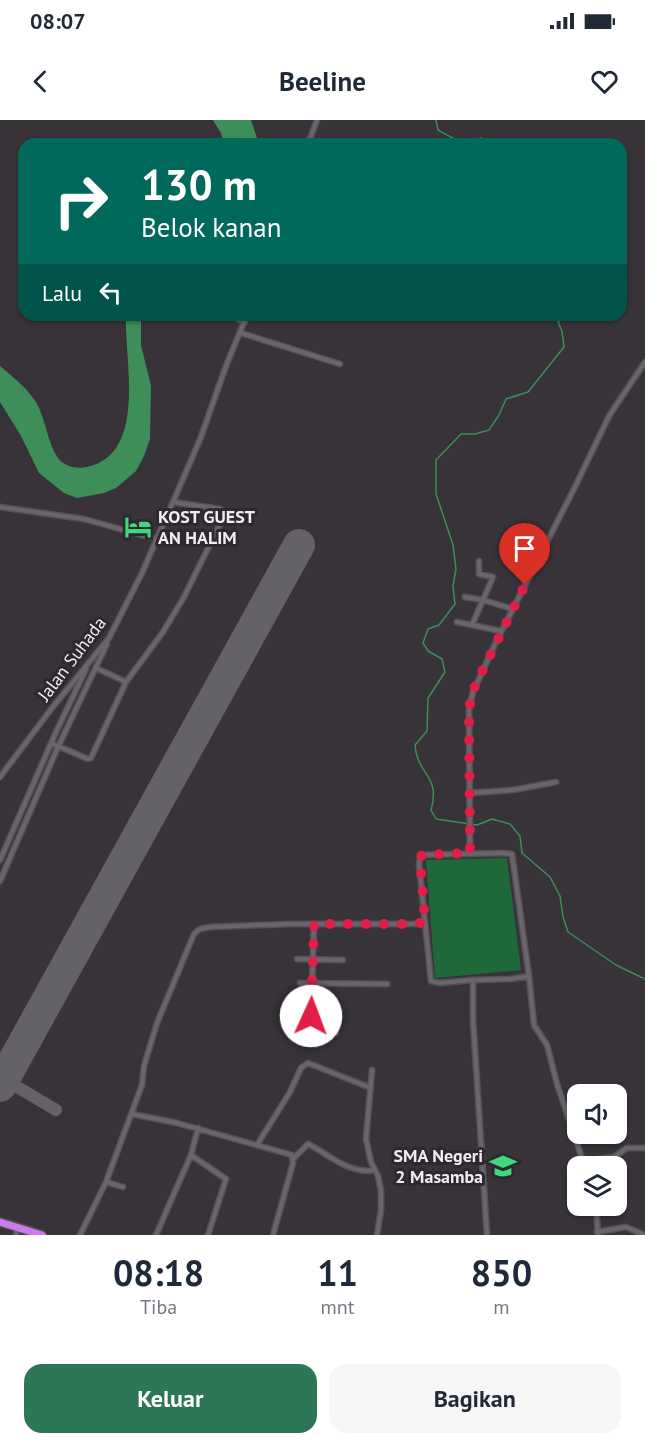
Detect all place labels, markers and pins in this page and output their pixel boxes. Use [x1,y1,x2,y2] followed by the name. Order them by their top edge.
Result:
[158,505,256,549] place label: KOST GUEST AN HALIM
[123,512,153,542] hotel icon: KOST GUEST AN HALIM
[499,523,550,585] pin
[394,1144,483,1188] place label: SMA Negeri 2 Masamba
[488,1151,518,1181] school or university icon: SMA Negeri 2 Masamba

